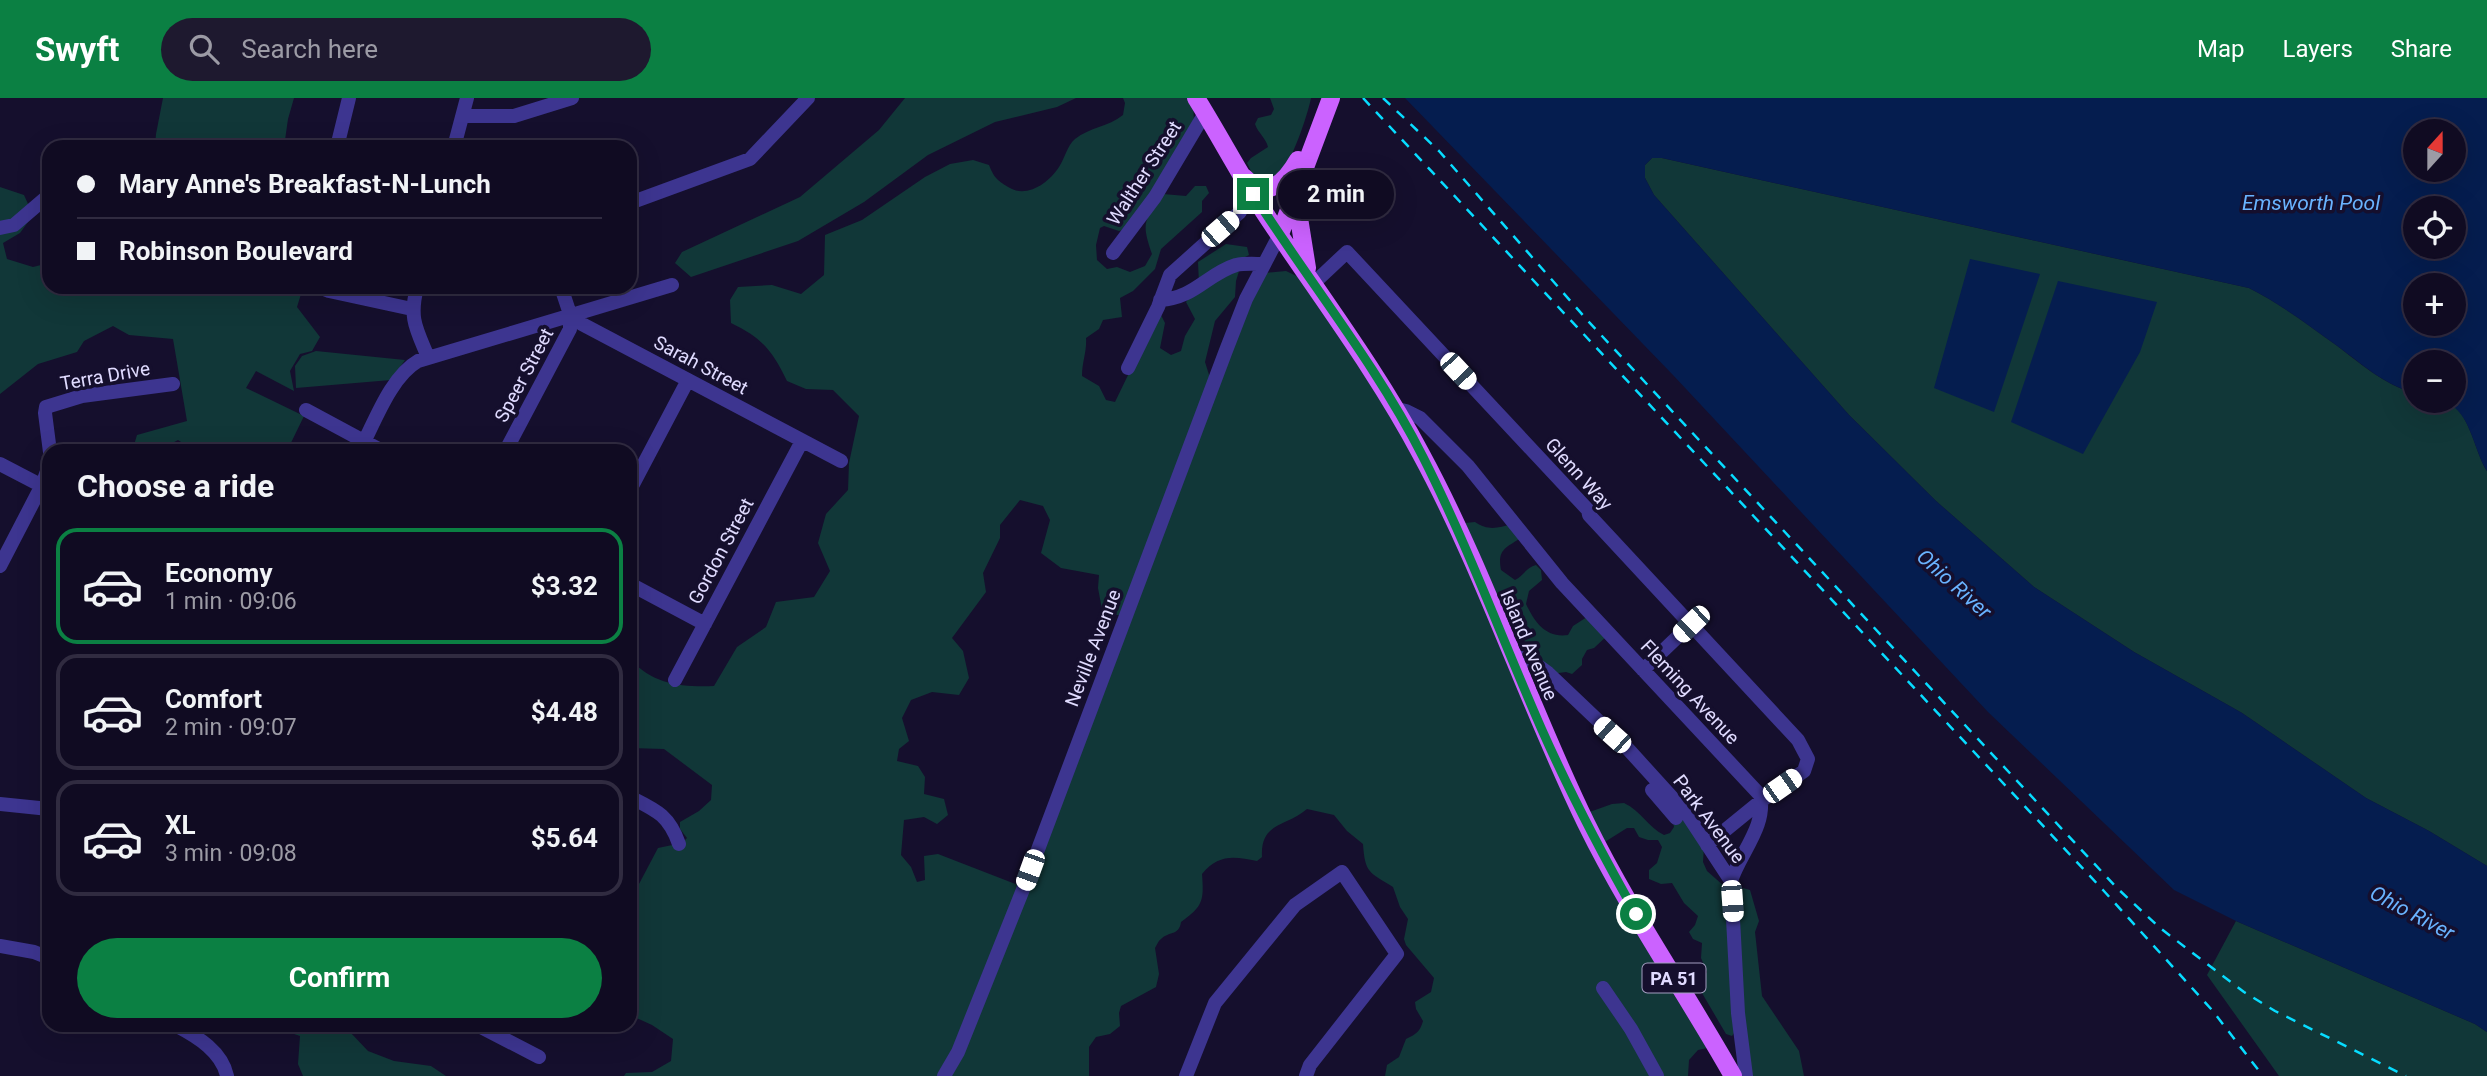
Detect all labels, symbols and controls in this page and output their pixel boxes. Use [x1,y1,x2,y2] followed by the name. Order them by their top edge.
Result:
[161,18,651,81] search box
[35,30,119,69] text: Swyft
[185,30,223,68] icon: search
[241,34,378,64] text: Search here
[2197,35,2245,63] text: Map
[2283,35,2353,63] text: Layers
[2391,35,2452,63] text: Share
[1102,117,1186,229] street label: Walther Street
[2403,119,2466,182] north arrow
[2403,119,2466,413] map controls
[119,169,491,199] text: Mary Anne's Breakfast-N-Lunch
[1278,170,1393,218] callout: 2 min
[1237,178,1269,210] route end
[1307,181,1365,208] text: 2 min
[2242,191,2381,215] water label: Emsworth Pool
[2403,196,2466,259] button: locate
[1198,207,1243,251] car
[119,236,353,266] text: Robinson Boulevard
[2403,273,2466,336] button: +
[490,324,558,426] street label: Speer Street
[650,331,752,399] street label: Sarah Street
[1436,348,1481,394] car
[2403,350,2466,413] button: −
[58,357,152,395] street label: Terra Drive
[1541,433,1617,515] street label: Glenn Way
[77,467,274,505] text: Choose a ride
[683,494,759,608] street label: Gordon Street
[1912,544,1997,624] water label: Ohio River
[81,555,144,618] icon: car
[165,558,272,588] text: Economy
[531,571,598,601] text: $3.32
[1060,586,1126,710] street label: Neville Avenue
[1495,586,1563,704] street label: Island Avenue
[165,588,297,615] text: 1 min · 09:06
[1669,602,1714,646] car
[1636,635,1744,749] street label: Fleming Avenue
[81,681,144,744] icon: car
[165,684,262,714] text: Comfort
[531,697,598,727] text: $4.48
[1590,713,1635,757] car
[165,714,297,741] text: 2 min · 09:07
[1759,765,1806,807] car
[1668,770,1750,868] street label: Park Avenue
[81,807,144,870] icon: car
[165,810,196,840] text: XL
[531,823,598,853] text: $5.64
[165,840,297,867] text: 3 min · 09:08
[1013,847,1048,893] car
[1721,879,1744,923] car
[2366,881,2459,946] water label: Ohio River
[1620,898,1652,930] route start
[77,938,602,1018] button: Confirm
[1642,964,1706,992] road number: PA 51

